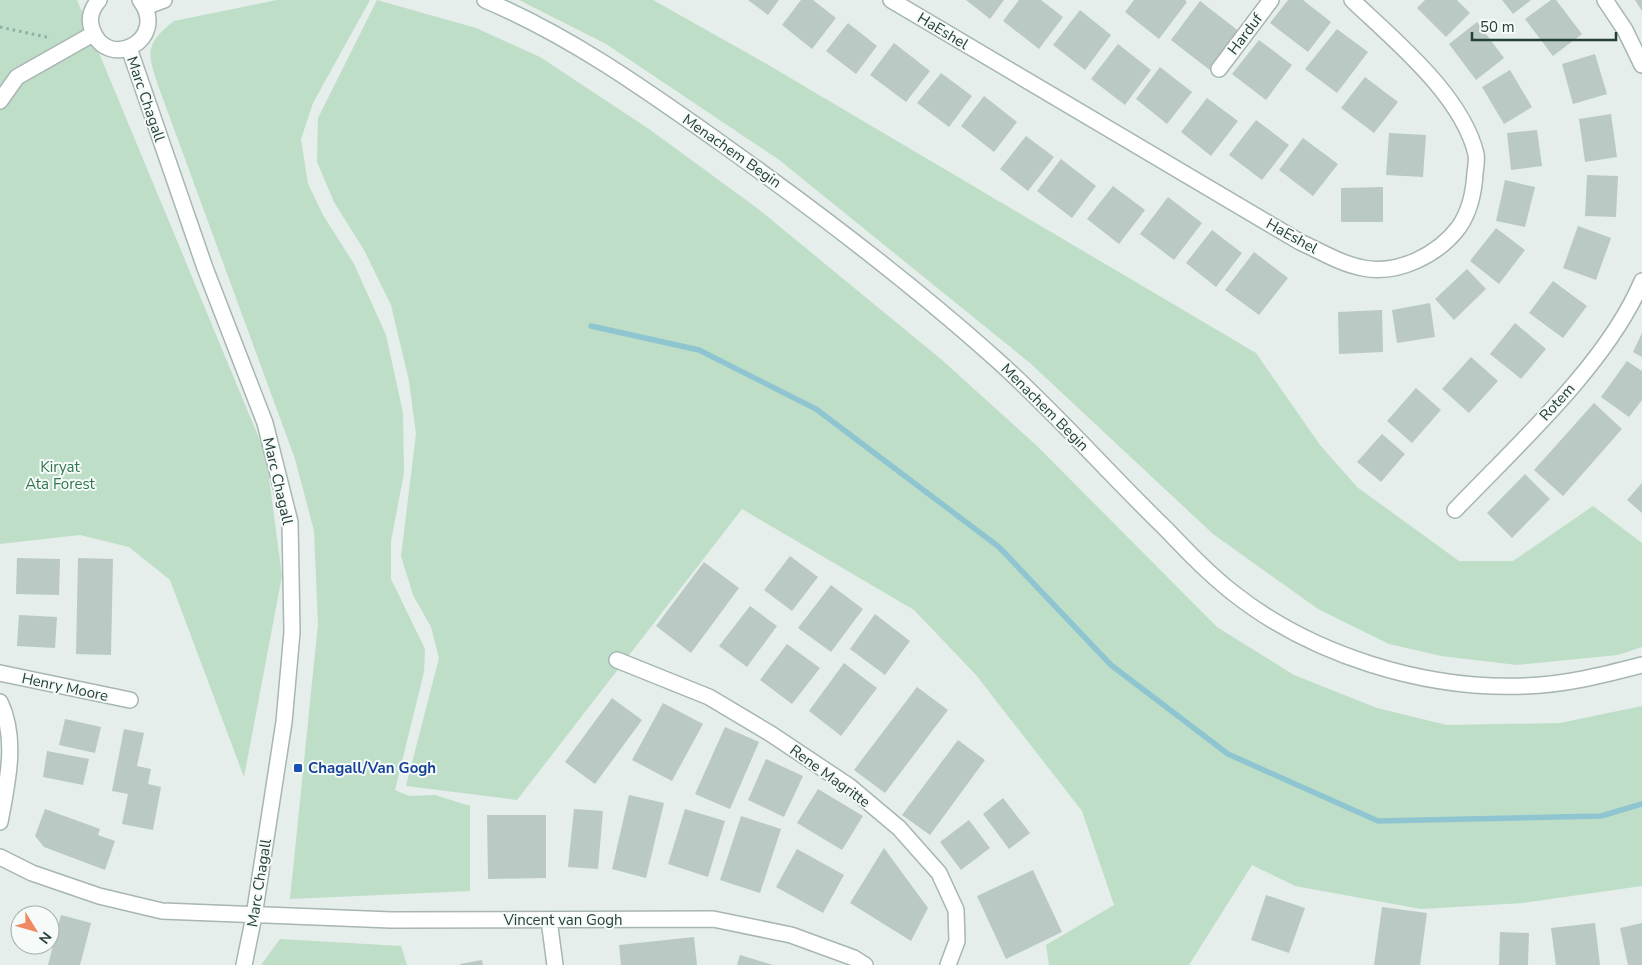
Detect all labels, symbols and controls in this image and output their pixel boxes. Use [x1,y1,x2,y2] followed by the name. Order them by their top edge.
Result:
[914,8,973,54] street label: HaEshel
[1223,8,1268,59] street label: Harduf
[1472,10,1616,42] scale bar
[1480,17,1515,37] text: 50 m
[122,54,170,145] street label: Marc Chagall
[679,109,785,193] street label: Menachem Begin
[1263,214,1322,259] street label: HaEshel
[997,359,1093,455] street label: Menachem Begin
[1535,379,1579,425] street label: Rotem
[258,435,298,527] street label: Marc Chagall
[25,457,96,494] park label: Kiryat Ata Forest
[20,668,110,706] street label: Henry Moore
[786,740,874,812] street label: Rene Magritte
[308,758,436,778] place label: Chagall/Van Gogh
[292,762,304,774] marker: Chagall/Van Gogh
[242,837,276,929] street label: Marc Chagall
[10,905,60,955] north arrow
[502,910,623,930] street label: Vincent van Gogh
[34,928,56,947] text: N

